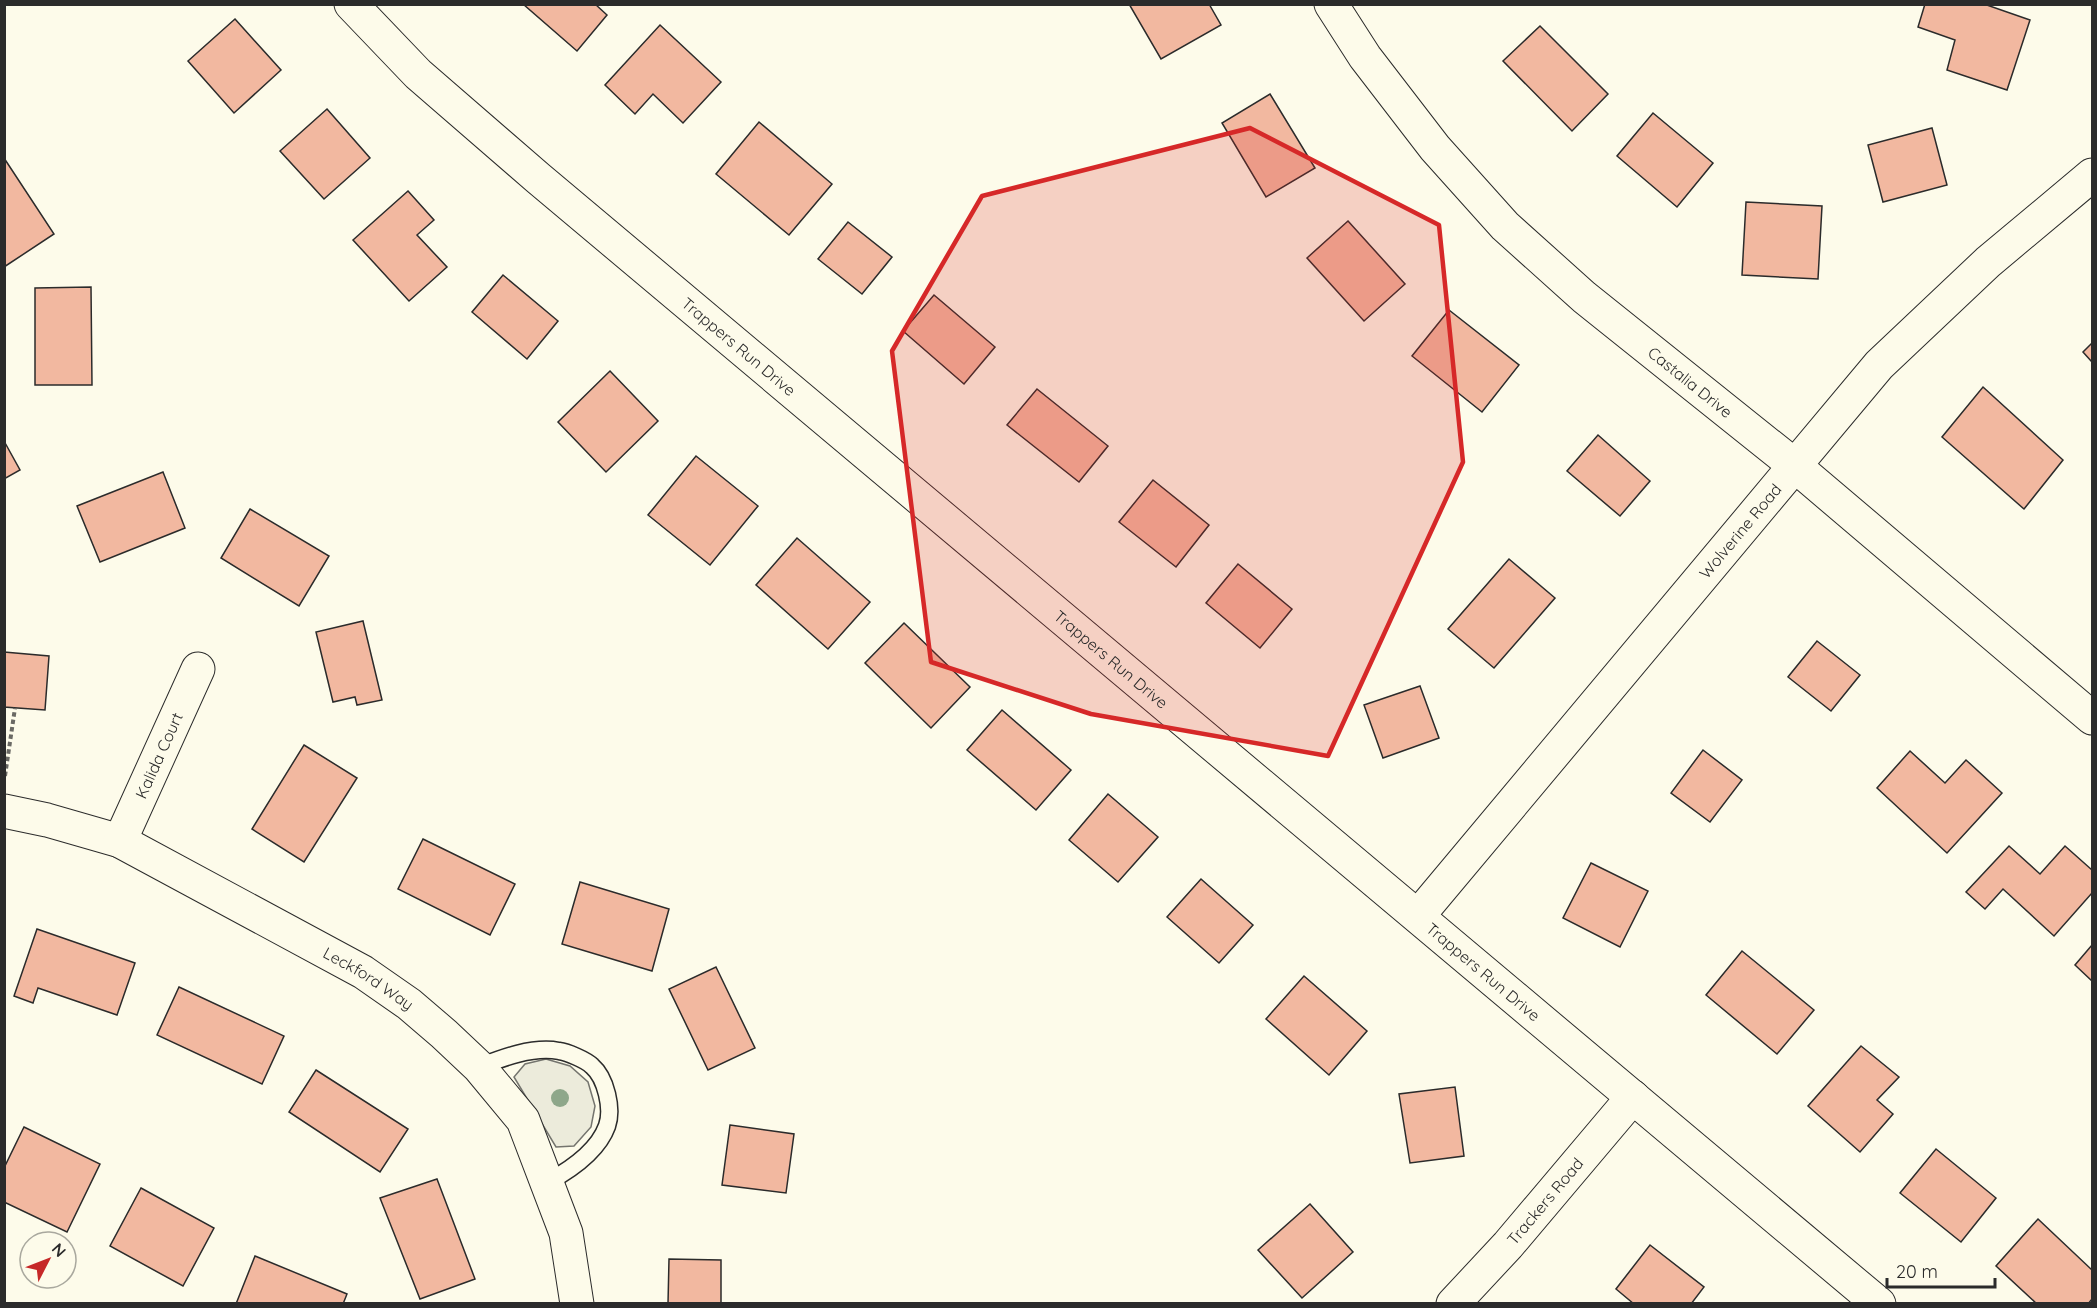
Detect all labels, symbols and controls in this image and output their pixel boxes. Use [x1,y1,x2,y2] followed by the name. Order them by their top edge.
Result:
[678,293,800,400] street label: Trappers Run Drive
[1644,342,1737,422] street label: Castalia Drive
[1695,479,1786,583] street label: Wolverine Road
[1050,606,1172,713] street label: Trappers Run Drive
[131,709,187,802] street label: Kalida Court
[1422,918,1544,1025] street label: Trappers Run Drive
[320,943,418,1014] street label: Leckford Way
[1503,1154,1587,1249] street label: Trackers Road
[18,1230,78,1290] north arrow
[48,1239,71,1261] text: N
[1887,1251,1995,1289] scale bar
[1896,1260,1938,1283] text: 20 m

